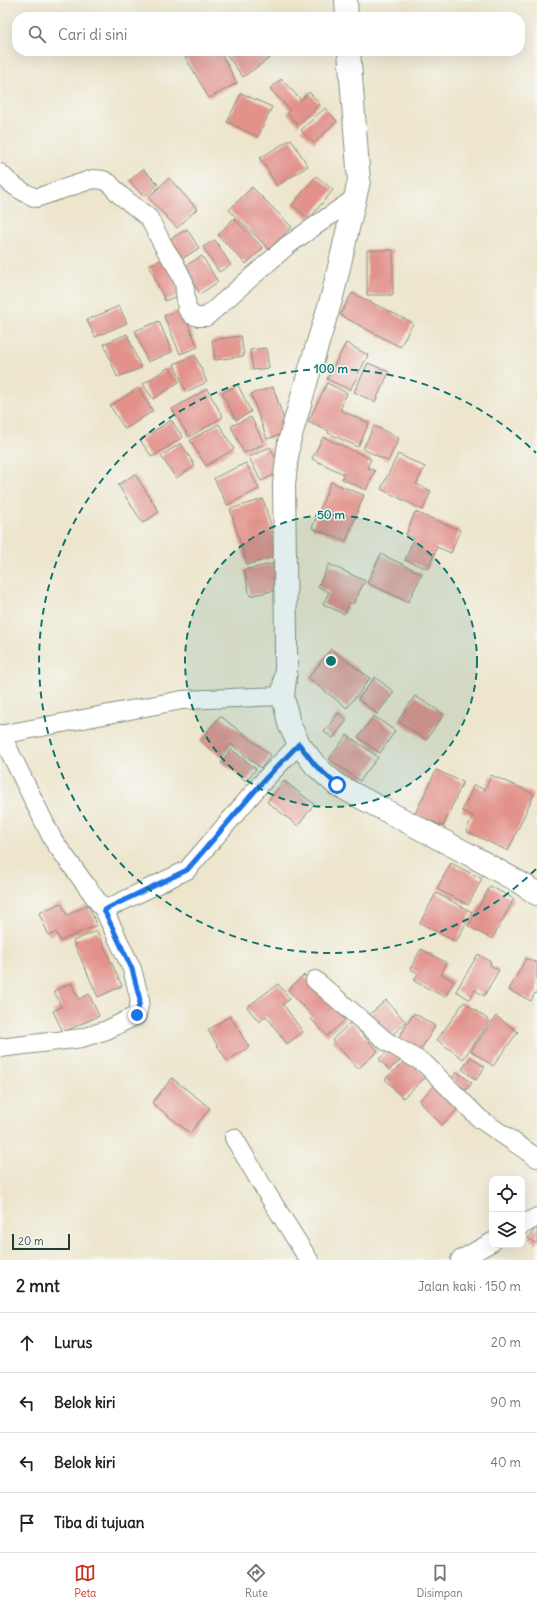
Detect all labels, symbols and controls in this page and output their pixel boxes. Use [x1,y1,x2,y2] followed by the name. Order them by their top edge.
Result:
[12,12,525,56] search box
[26,23,48,45] icon: search
[58,25,127,44] text: Cari di sini
[314,361,348,376] text: 100 m
[317,507,346,522] text: 50 m
[324,654,338,668] centre of rings
[328,776,346,794] route start
[128,1006,146,1024] route end
[489,1176,525,1248] map controls
[489,1176,525,1212] button: locate
[489,1212,525,1248] button: layers
[12,1232,70,1251] scale bar
[18,1234,44,1248] text: 20 m
[16,1275,60,1297] text: 2 mnt
[418,1278,521,1295] text: Jalan kaki · 150 m
[16,1332,38,1354] icon: ahead
[54,1333,92,1352] text: Lurus
[491,1334,521,1351] text: 20 m
[16,1392,38,1414] icon: left
[54,1393,115,1412] text: Belok kiri
[490,1394,521,1411] text: 90 m
[16,1452,38,1474] icon: left
[54,1453,115,1472] text: Belok kiri
[490,1454,521,1471] text: 40 m
[16,1512,38,1534] icon: arrive
[54,1513,144,1532] text: Tiba di tujuan
[74,1562,96,1600] tab: Peta
[245,1562,268,1600] tab: Rute
[416,1562,463,1600] tab: Disimpan

